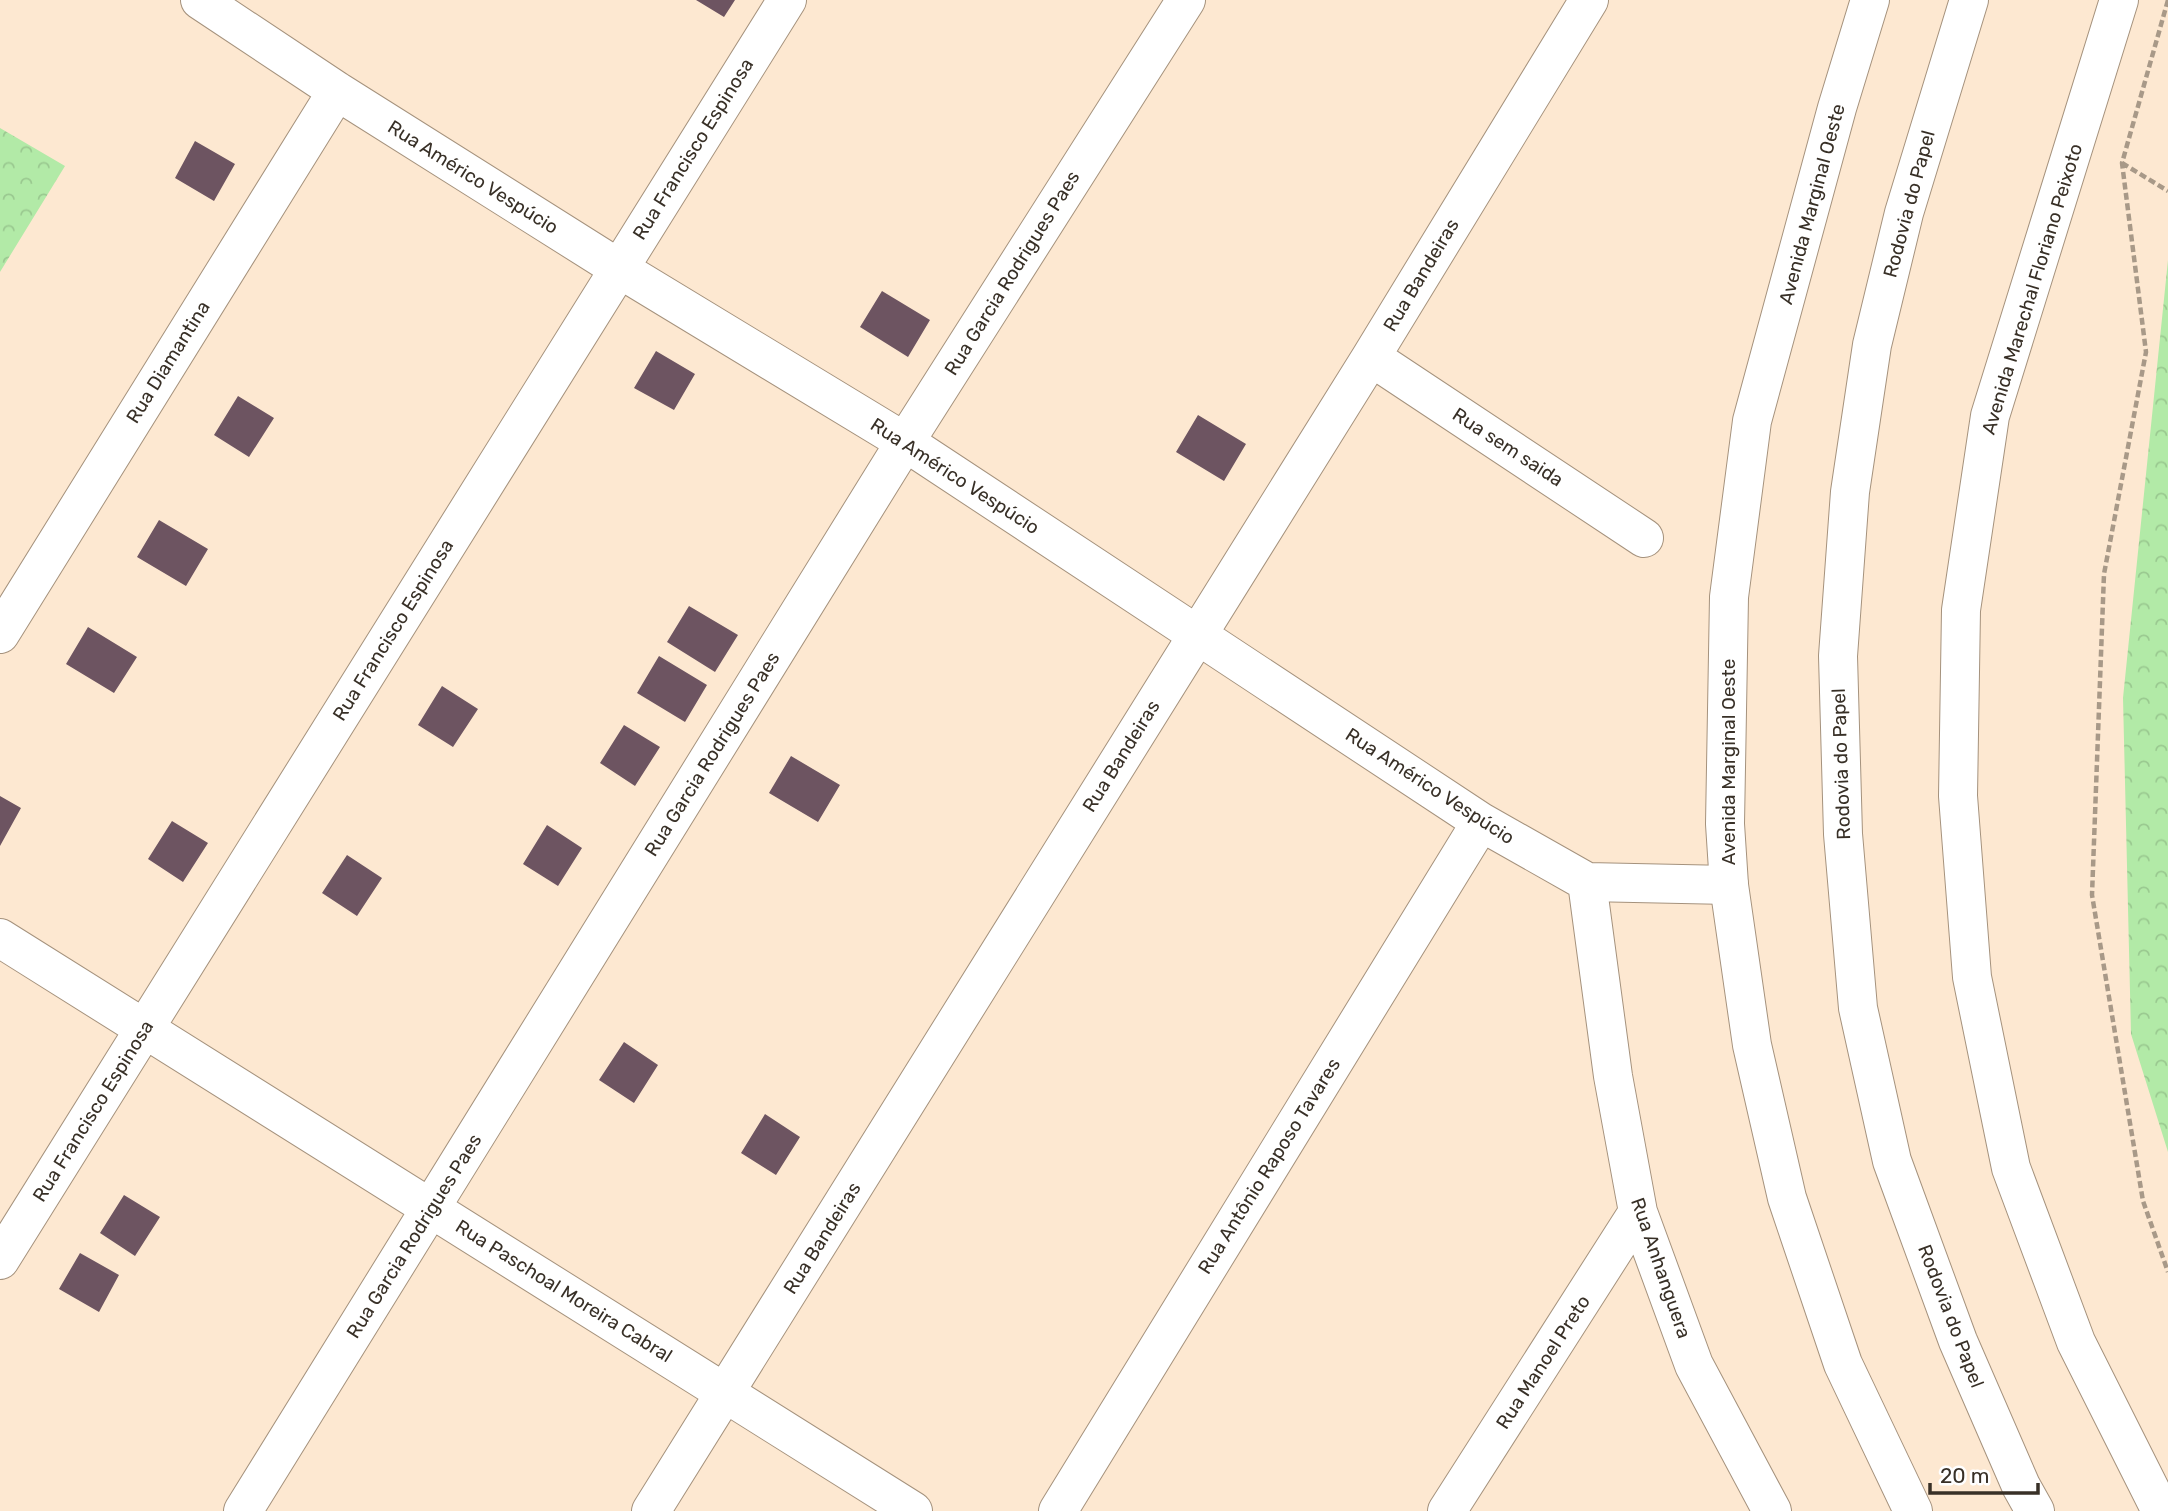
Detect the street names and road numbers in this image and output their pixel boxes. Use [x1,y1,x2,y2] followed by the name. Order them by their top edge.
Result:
[628,54,758,244] street label: Rua Francisco Espinosa
[1774,101,1850,307] street label: Avenida Marginal Oeste
[384,115,562,239] street label: Rua Américo Vespúcio
[1878,128,1940,280] street label: Rodovia do Papel
[1977,141,2087,437] street label: Avenida Marechal Floriano Peixoto
[940,167,1084,379] street label: Rua Garcia Rodrigues Paes
[1378,214,1464,336] street label: Rua Bandeiras
[121,297,215,427] street label: Rua Diamantina
[1448,403,1568,491] street label: Rua sem saida
[866,413,1044,539] street label: Rua Américo Vespúcio
[328,535,458,725] street label: Rua Francisco Espinosa
[640,648,784,860] street label: Rua Garcia Rodrigues Paes
[1717,659,1740,865] street label: Avenida Marginal Oeste
[1827,688,1855,840] street label: Rodovia do Papel
[1077,696,1165,816] street label: Rua Bandeiras
[1341,723,1519,849] street label: Rua Américo Vespúcio
[28,1016,158,1206] street label: Rua Francisco Espinosa
[1193,1054,1345,1278] street label: Rua Antônio Raposo Tavares
[342,1130,486,1342] street label: Rua Garcia Rodrigues Paes
[778,1178,866,1298] street label: Rua Bandeiras
[1626,1195,1696,1341] street label: Rua Anhanguera
[451,1215,677,1367] street label: Rua Paschoal Moreira Cabral
[1913,1241,1989,1391] street label: Rodovia do Papel
[1491,1291,1595,1433] street label: Rua Manoel Preto

